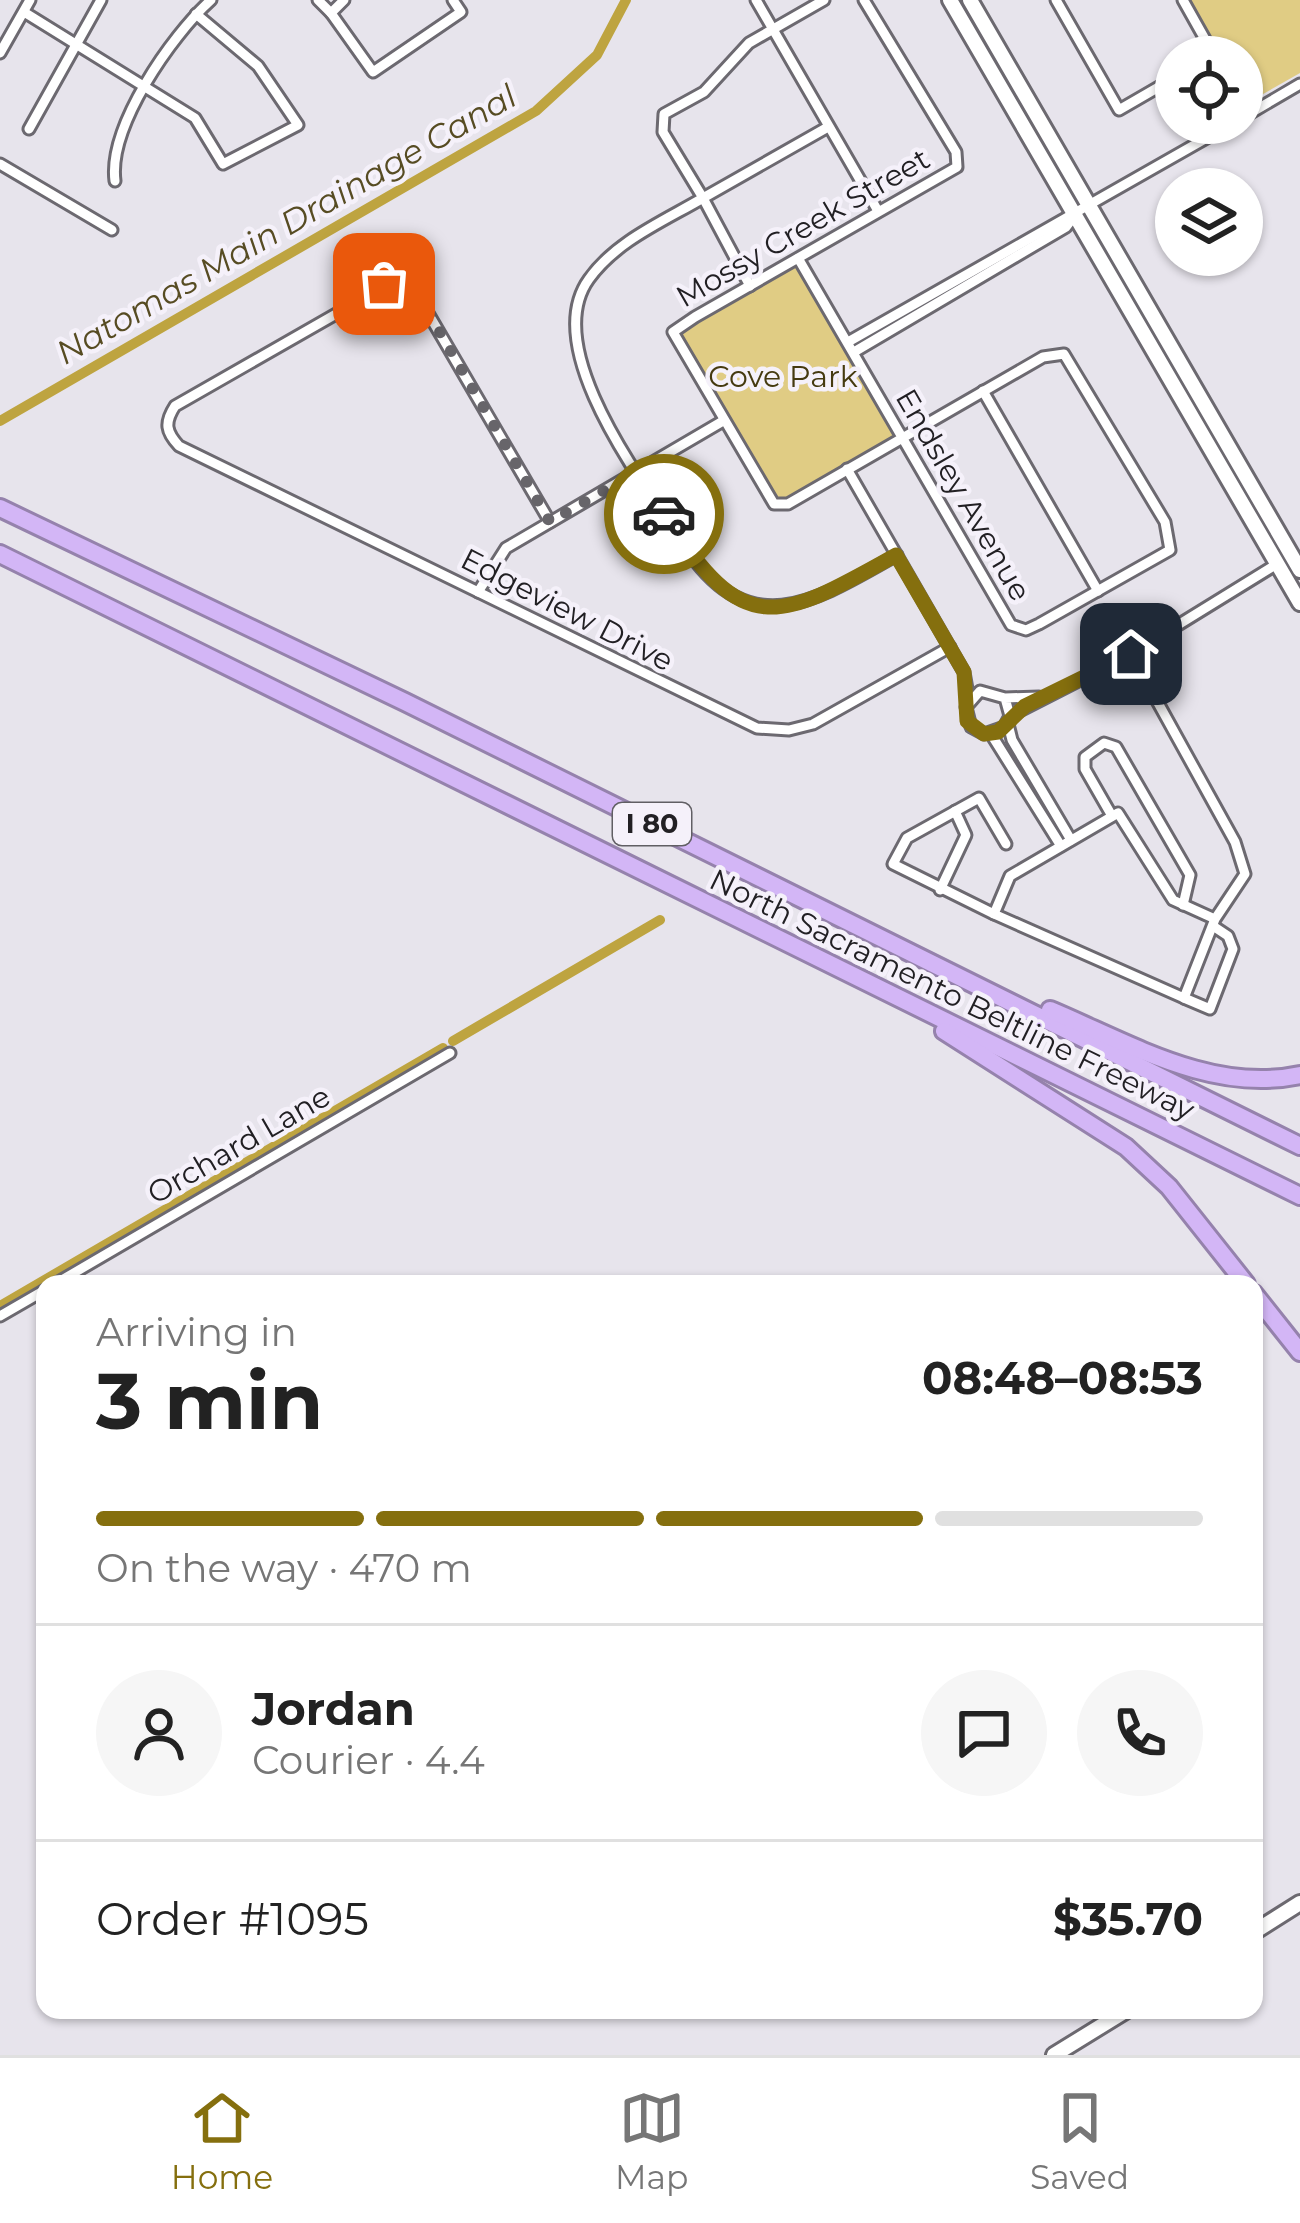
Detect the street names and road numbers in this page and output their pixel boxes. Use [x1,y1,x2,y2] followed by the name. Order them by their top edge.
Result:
[669,140,936,315] street label: Mossy Creek Street
[888,382,1039,607] street label: Endsley Avenue
[455,540,680,679] street label: Edgeview Drive
[613,803,691,845] road number: I 80
[704,861,1201,1129] street label: North Sacramento Beltline Freeway
[141,1077,337,1212] street label: Orchard Lane

